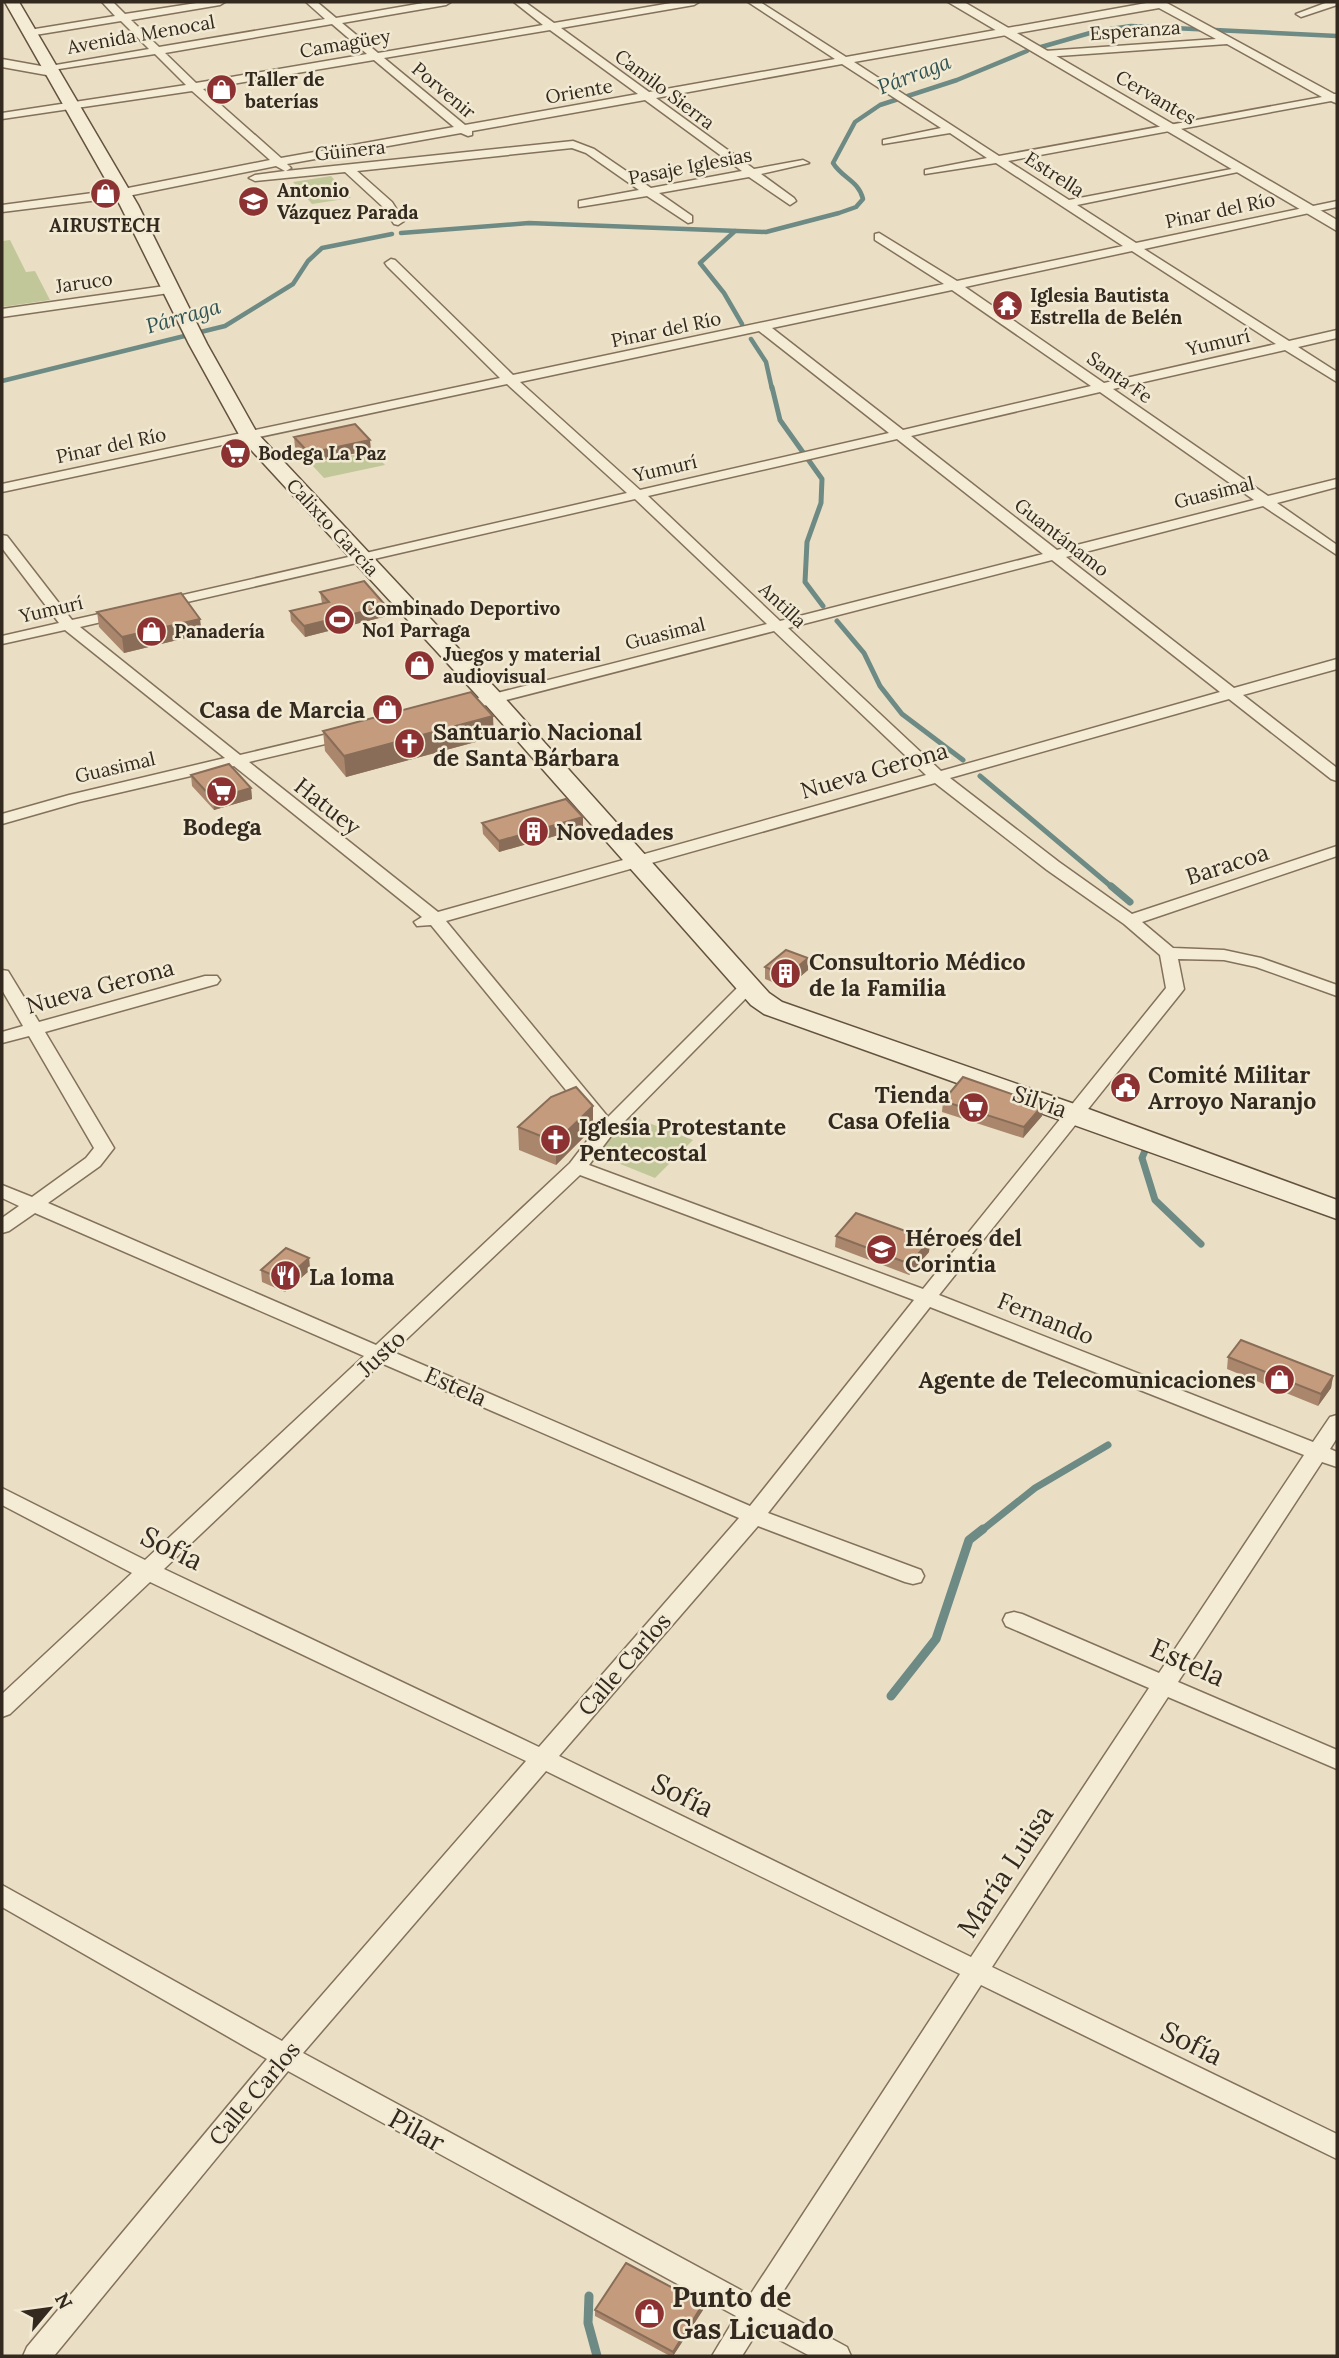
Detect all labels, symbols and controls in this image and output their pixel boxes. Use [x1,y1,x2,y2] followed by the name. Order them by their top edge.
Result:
[64,9,217,59] street label: Avenida Menocal
[1089,15,1182,45] street label: Esperanza
[298,23,392,63] street label: Camagüey
[610,44,720,135] street label: Camilo Sierra
[874,48,955,100] water label: Párraga
[407,56,481,124] street label: Porvenir
[1111,64,1201,130] street label: Cervantes
[244,67,324,113] place label: Taller de baterías
[205,73,239,107] shop icon: Taller de baterías
[543,73,615,109] street label: Oriente
[314,134,387,166] street label: Güinera
[626,142,754,190] street label: Pasaje Iglesias
[1021,146,1090,202] street label: Estrella
[88,177,122,211] shop icon: AIRUSTECH
[277,178,418,224] place label: Antonio Vázquez Parada
[237,184,271,218] school or university icon: Antonio Vázquez Parada
[1163,187,1277,233] street label: Pinar del Río
[49,213,161,237] place label: AIRUSTECH
[53,266,114,298] street label: Jaruco
[1030,283,1182,329] place label: Iglesia Bautista Estrella de Belén
[990,289,1024,323] temple icon: Iglesia Bautista Estrella de Belén
[143,292,224,339] water label: Párraga
[609,306,723,352] street label: Pinar del Río
[1183,323,1252,361] street label: Yumurí
[1083,346,1157,408] street label: Santa Fe
[54,422,168,468] street label: Pinar del Río
[218,436,252,470] supermarket icon: Bodega La Paz
[258,441,387,465] place label: Bodega La Paz
[630,449,699,487] street label: Yumurí
[1171,470,1257,514] street label: Guasimal
[282,473,384,581] street label: Calixto García
[1010,493,1114,581] street label: Guantánamo
[754,576,812,633] street label: Antilla
[16,590,85,628] street label: Yumurí
[362,596,560,642] place label: Combinado Deportivo No1 Parraga
[322,602,356,636] sports icon: Combinado Deportivo No1 Parraga
[622,611,708,655] street label: Guasimal
[134,614,168,648] shop icon: Panadería
[174,619,265,643] place label: Panadería
[443,642,601,688] place label: Juegos y material audiovisual
[403,648,437,682] shop icon: Juegos y material audiovisual
[371,692,405,726] shop icon: Casa de Marcia
[199,695,365,724] place label: Casa de Marcia
[433,717,642,772] place label: Santuario Nacional de Santa Bárbara
[393,727,427,761] church icon: Santuario Nacional de Santa Bárbara
[797,735,951,805] street label: Nueva Gerona
[72,746,158,788] street label: Guasimal
[289,771,368,842] street label: Hatuey
[205,775,239,809] supermarket icon: Bodega
[182,812,262,841] place label: Bodega
[516,814,550,848] building icon: Novedades
[556,817,674,846] place label: Novedades
[1182,837,1272,891] street label: Baracoa
[809,947,1025,1002] place label: Consultorio Médico de la Familia
[23,952,177,1020] street label: Nueva Gerona
[769,957,803,991] building icon: Consultorio Médico de la Familia
[1148,1060,1316,1115] place label: Comité Militar Arroyo Naranjo
[1108,1070,1142,1104] public building icon: Comité Militar Arroyo Naranjo
[1009,1078,1071,1124] street label: Silvia
[828,1080,950,1135] place label: Tienda Casa Ofelia
[956,1090,990,1124] supermarket icon: Tienda Casa Ofelia
[579,1112,786,1167] place label: Iglesia Protestante Pentecostal
[539,1122,573,1156] church icon: Iglesia Protestante Pentecostal
[905,1223,1022,1278] place label: Héroes del Corintia
[865,1233,899,1267] school or university icon: Héroes del Corintia
[269,1259,303,1293] restaurant icon: La loma
[309,1262,394,1291] place label: La loma
[993,1286,1099,1350] street label: Fernando
[350,1324,411,1383] street label: Justo
[421,1360,491,1412] street label: Estela
[1262,1362,1296,1396] shop icon: Agente de Telecomunicaciones
[918,1365,1256,1394] place label: Agente de Telecomunicaciones
[135,1518,209,1578] street label: Sofía
[571,1607,677,1721] street label: Calle Carlos
[1145,1630,1231,1694] street label: Estela
[646,1765,720,1825] street label: Sofía
[949,1798,1061,1944] street label: María Luisa
[1155,2013,1229,2073] street label: Sofía
[202,2035,306,2151] street label: Calle Carlos
[382,2100,452,2160] street label: Pilar
[14,2274,84,2344] north arrow
[672,2279,834,2347] place label: Punto de Gas Licuado
[50,2289,78,2313] text: N
[632,2296,666,2330] shop icon: Punto de Gas Licuado

